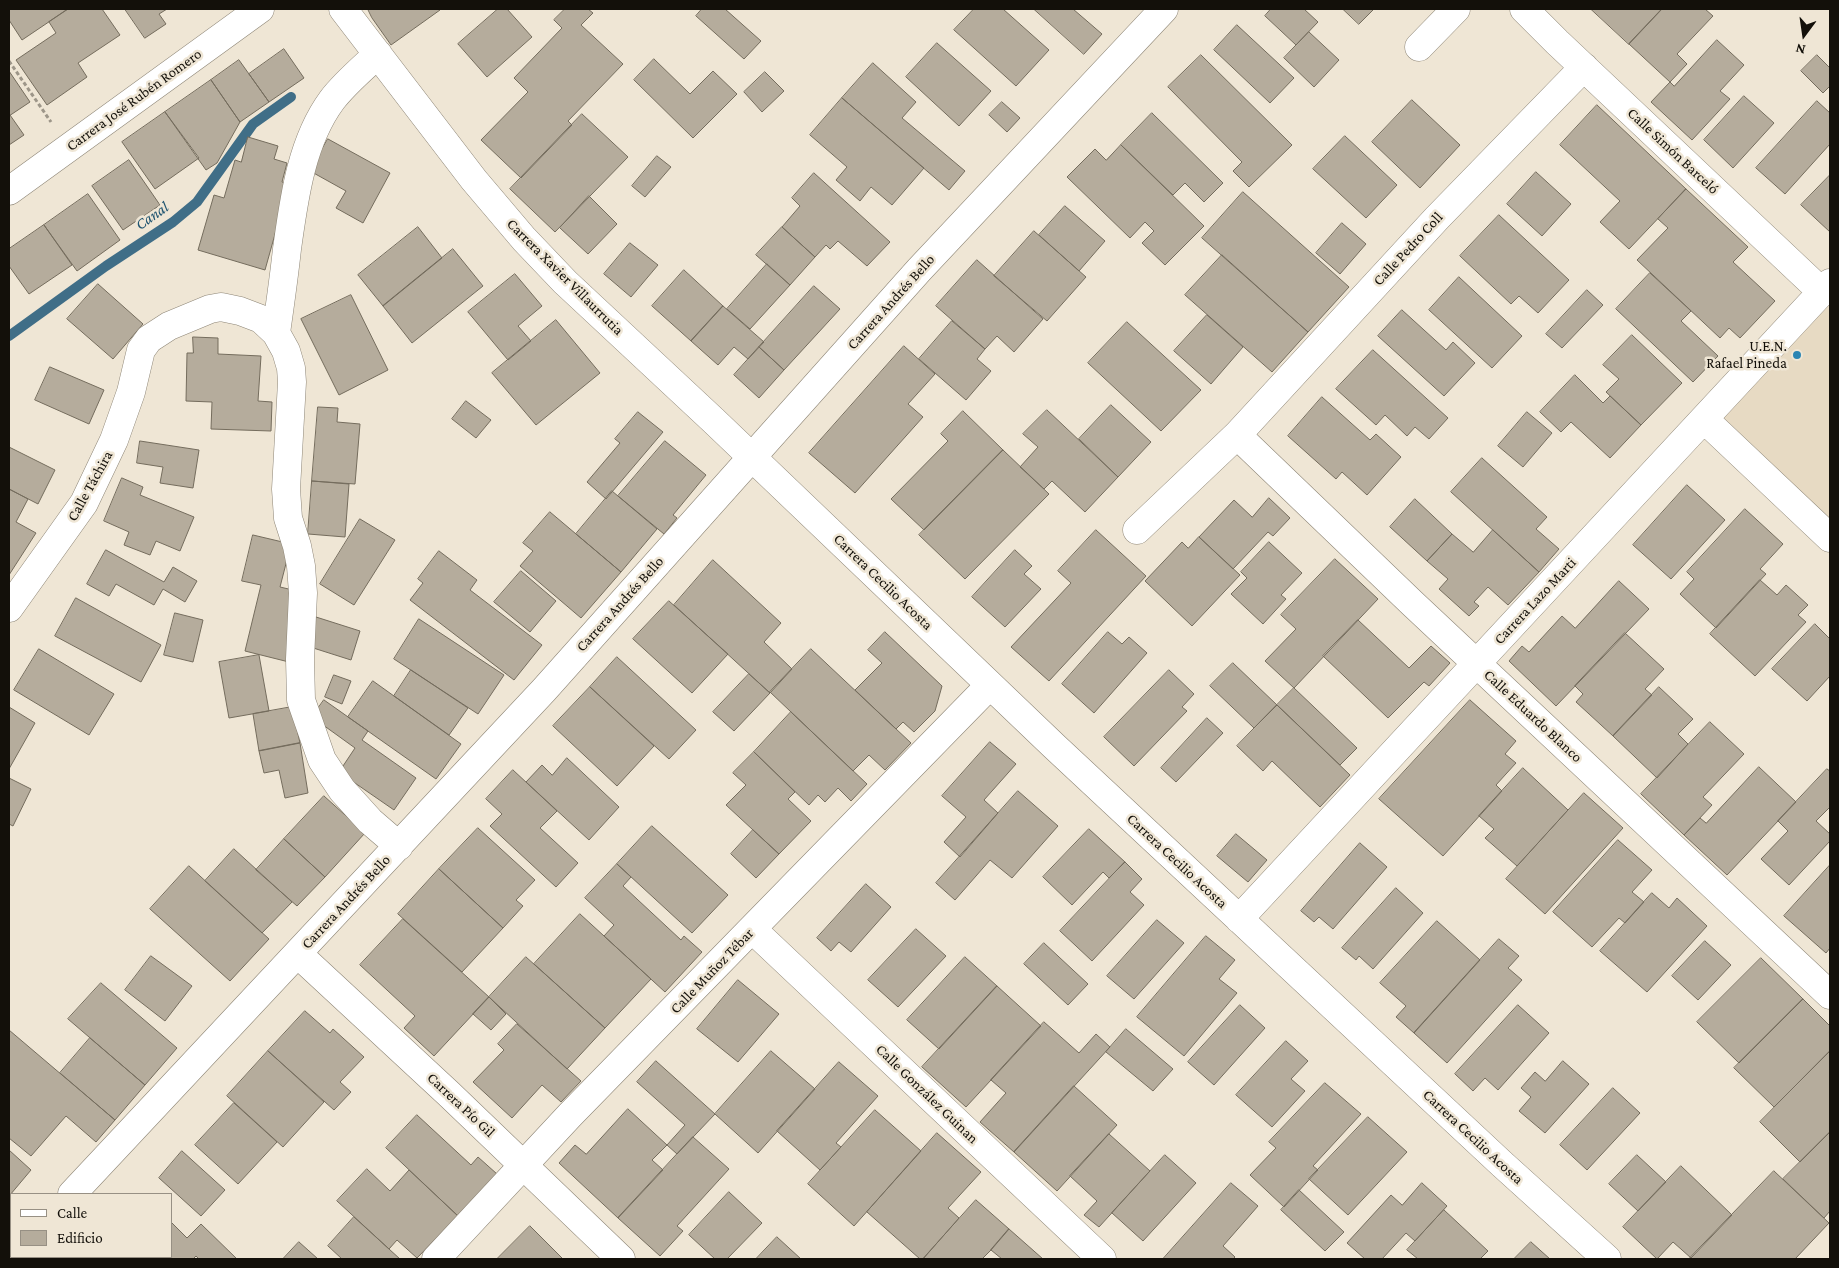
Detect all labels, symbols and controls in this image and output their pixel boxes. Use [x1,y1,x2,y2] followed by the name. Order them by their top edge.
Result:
[1779,10,1829,60] north arrow
[1794,41,1807,58] text: N
[63,45,205,155] street label: Carrera José Rubén Romero
[1623,104,1723,198] street label: Calle Simón Barceló
[132,198,172,234] water label: Canal
[1369,208,1447,290] street label: Calle Pedro Coll
[503,215,627,339] street label: Carrera Xavier Villaurrutia
[843,251,939,353] street label: Carrera Andrés Bello
[1706,337,1787,372] place label: U.E.N. Rafael Pineda
[1791,349,1803,361] marker: U.E.N. Rafael Pineda
[63,448,117,524] street label: Calle Táchira
[830,530,936,634] street label: Carrera Cecilio Acosta
[572,553,668,655] street label: Carrera Andrés Bello
[1490,554,1580,648] street label: Carrera Lazo Marti
[1480,666,1586,766] street label: Calle Eduardo Blanco
[1123,810,1231,912] street label: Carrera Cecilio Acosta
[298,851,394,953] street label: Carrera Andrés Bello
[667,924,757,1018] street label: Calle Muñoz Tébar
[872,1040,982,1148] street label: Calle González Guinan
[423,1069,499,1141] street label: Carrera Pío Gil
[1419,1086,1527,1188] street label: Carrera Cecilio Acosta
[10,1193,172,1258] legend
[57,1205,87,1221] text: Calle
[57,1230,103,1246] text: Edificio

